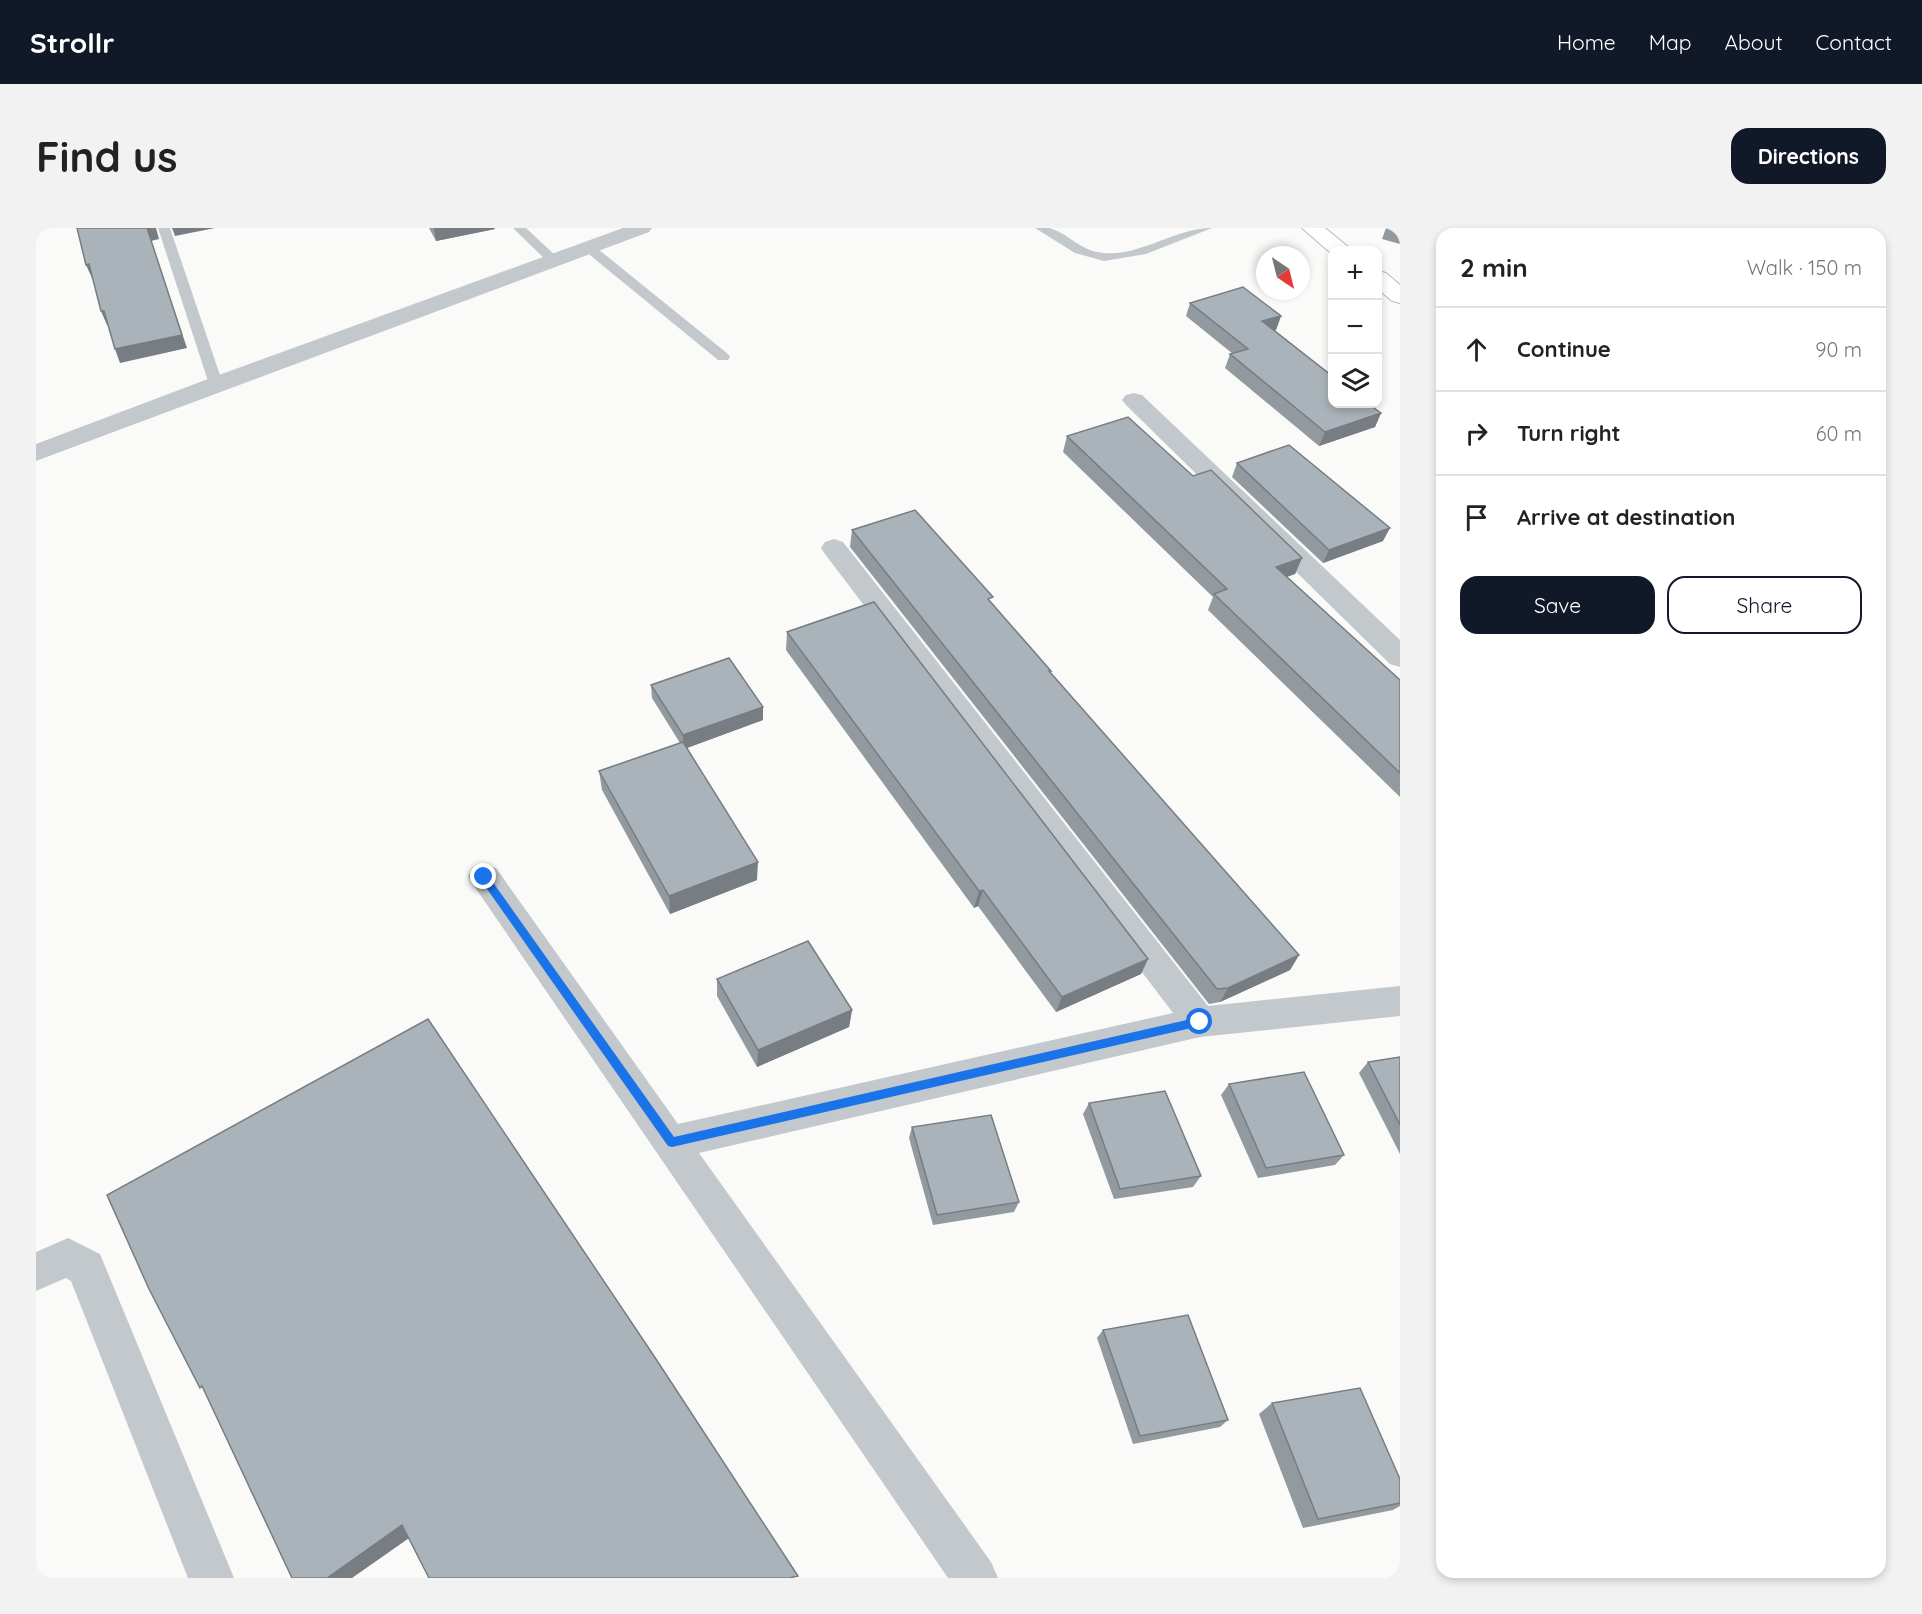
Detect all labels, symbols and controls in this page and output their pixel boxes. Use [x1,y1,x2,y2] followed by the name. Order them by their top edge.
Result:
[30,25,114,60] text: Strollr
[1557,29,1616,55] text: Home
[1649,29,1692,55] text: Map
[1725,29,1783,55] text: About
[1816,29,1892,55] text: Contact
[1731,128,1886,184] button: Directions
[36,130,178,183] text: Find us
[1256,246,1310,300] north arrow
[1328,246,1382,408] map controls
[1328,246,1382,300] button: +
[1460,251,1528,284] text: 2 min
[1747,255,1862,280] text: Walk · 150 m
[1328,300,1382,354] button: −
[1460,333,1493,366] icon: ahead
[1517,335,1611,363] text: Continue
[1815,337,1862,362] text: 90 m
[1328,354,1382,408] button: layers
[1460,417,1493,450] icon: right
[1517,419,1621,447] text: Turn right
[1816,421,1862,446] text: 60 m
[1460,501,1493,534] icon: arrive
[1517,503,1735,531] text: Arrive at destination
[1460,576,1655,634] button: Save
[1667,576,1862,634] button: Share
[470,863,496,889] route end
[1186,1008,1212,1034] route start

